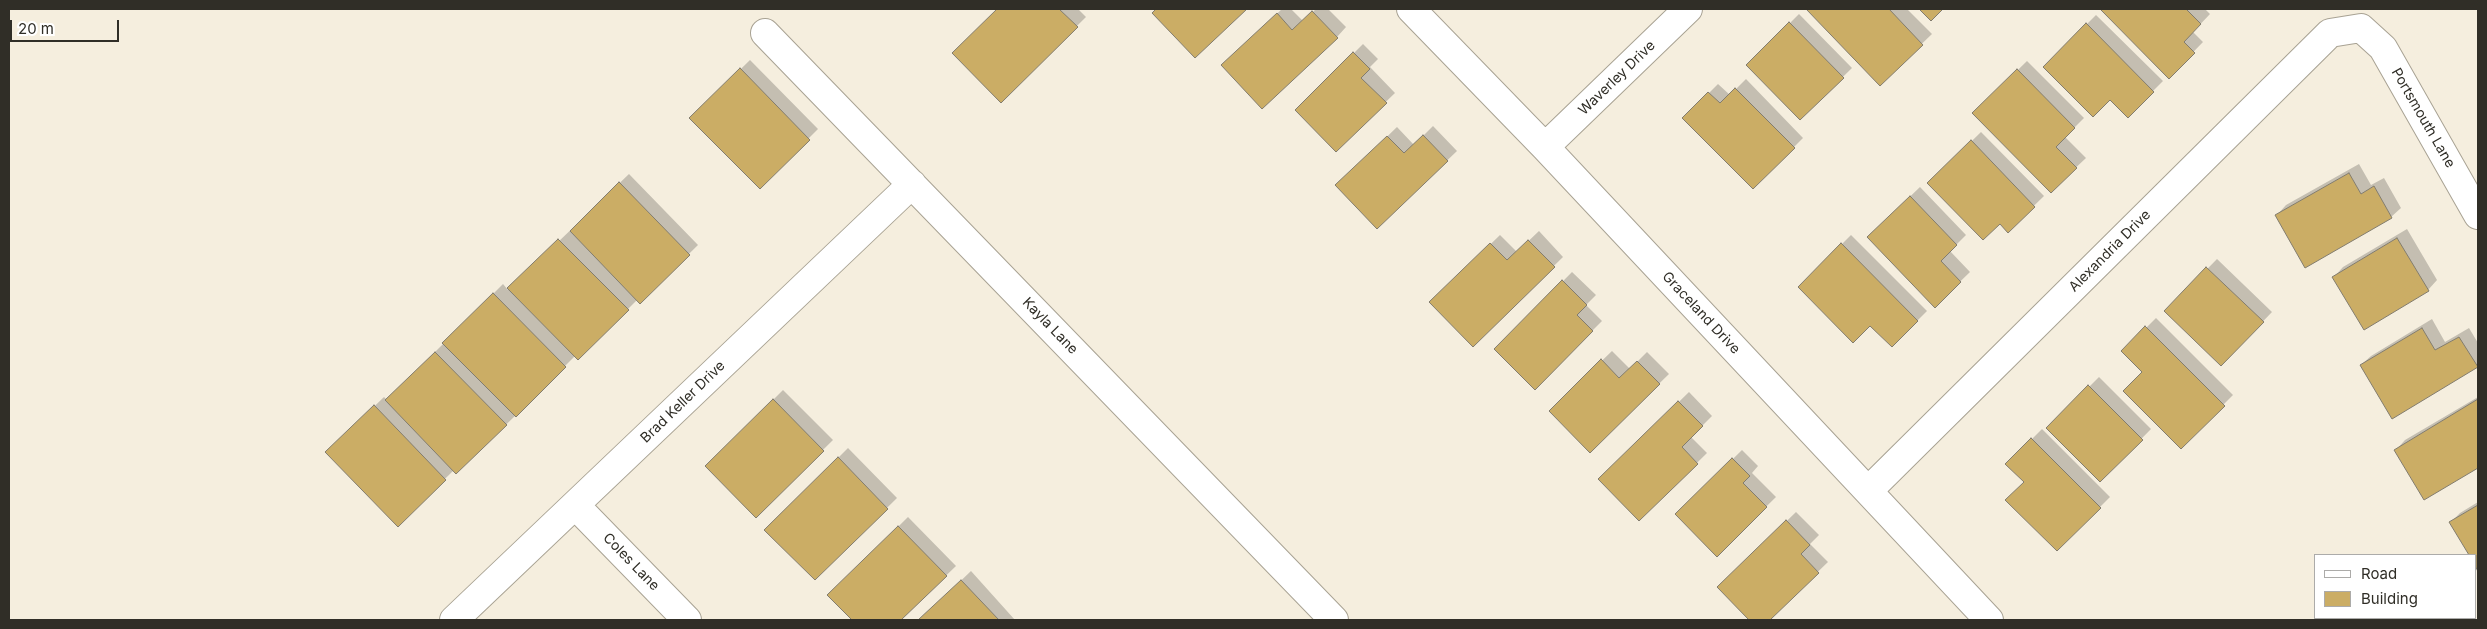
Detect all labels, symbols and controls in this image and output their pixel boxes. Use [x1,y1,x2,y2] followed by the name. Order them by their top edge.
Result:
[12,10,121,42] scale bar
[18,19,54,38] text: 20 m
[1575,37,1659,119] street label: Waverley Drive
[2388,65,2458,171] street label: Portsmouth Lane
[2066,207,2154,295] street label: Alexandria Drive
[1659,268,1743,358] street label: Graceland Drive
[1019,294,1081,358] street label: Kayla Lane
[637,358,729,446] street label: Brad Keller Drive
[599,530,663,594] street label: Coles Lane
[2314,554,2477,619] legend
[2361,564,2397,583] text: Road
[2361,589,2418,608] text: Building

